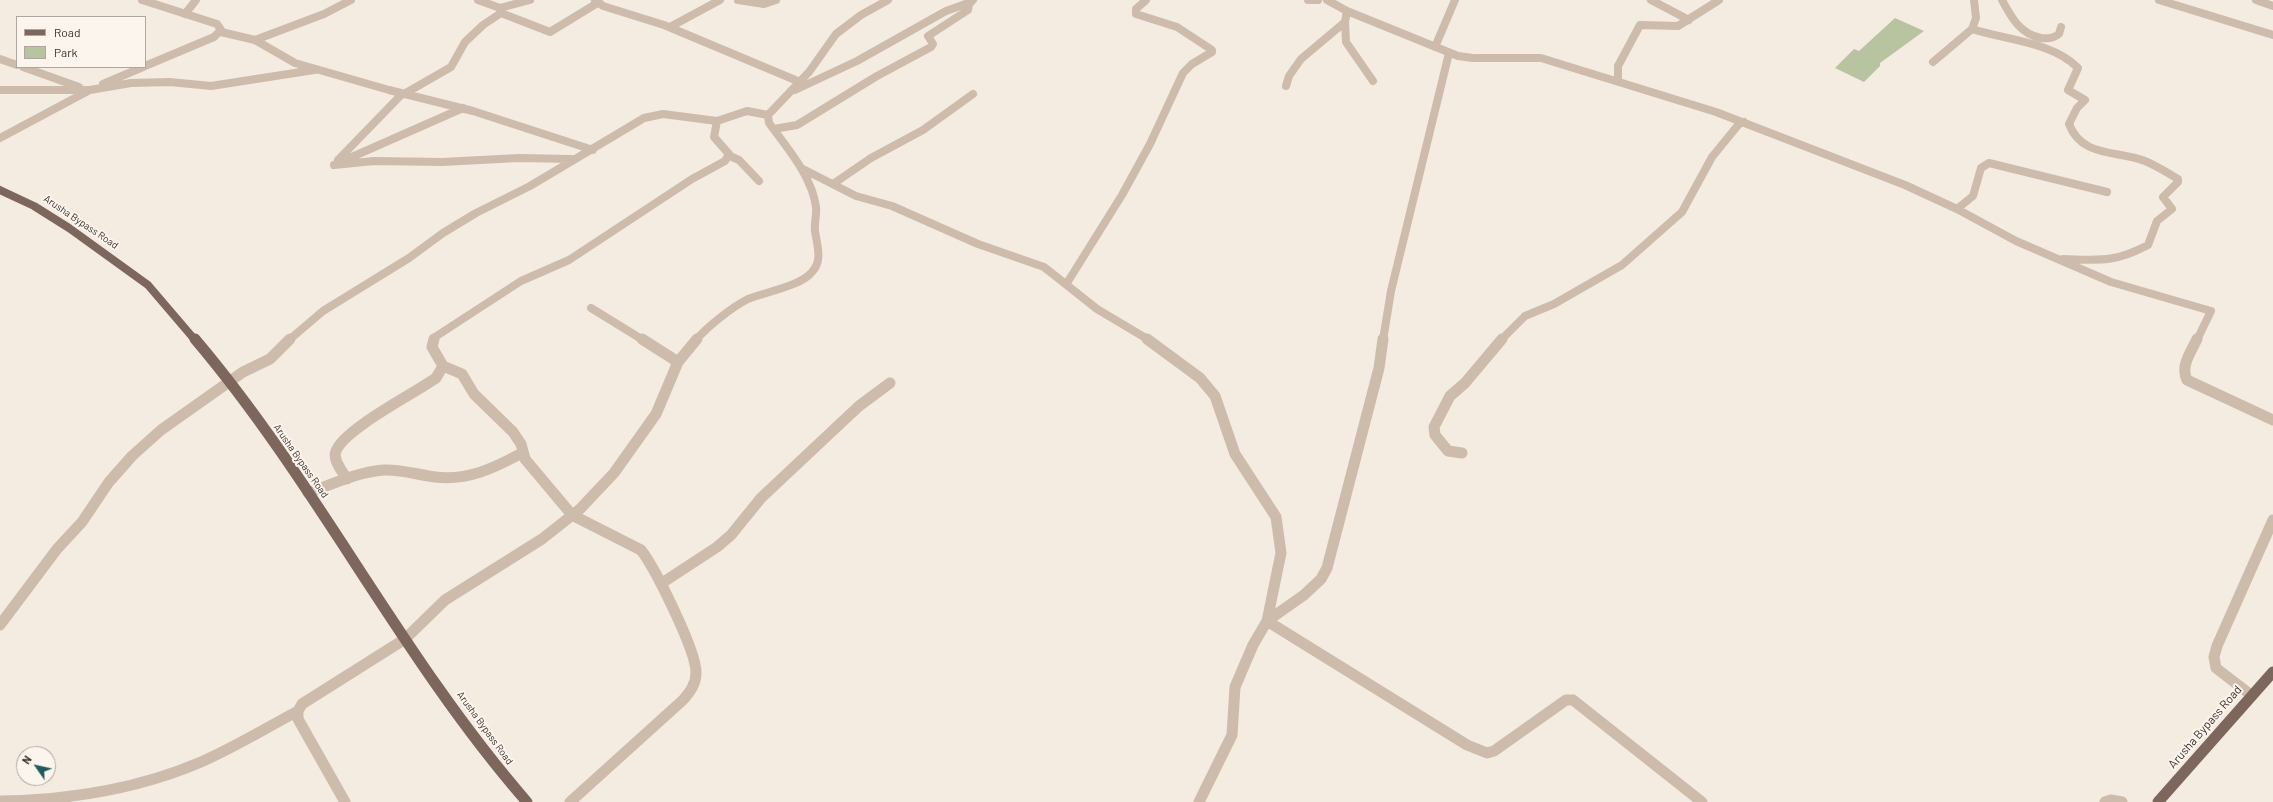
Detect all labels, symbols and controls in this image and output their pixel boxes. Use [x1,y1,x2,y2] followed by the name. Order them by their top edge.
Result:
[16,16,146,68] legend
[54,25,81,39] text: Road
[54,45,78,59] text: Park
[41,193,121,251] street label: Arusha Bypass Road
[271,422,331,500] street label: Arusha Bypass Road
[2165,683,2245,771] street label: Arusha Bypass Road
[454,689,516,767] street label: Arusha Bypass Road
[16,746,56,786] north arrow
[19,753,34,766] text: N

